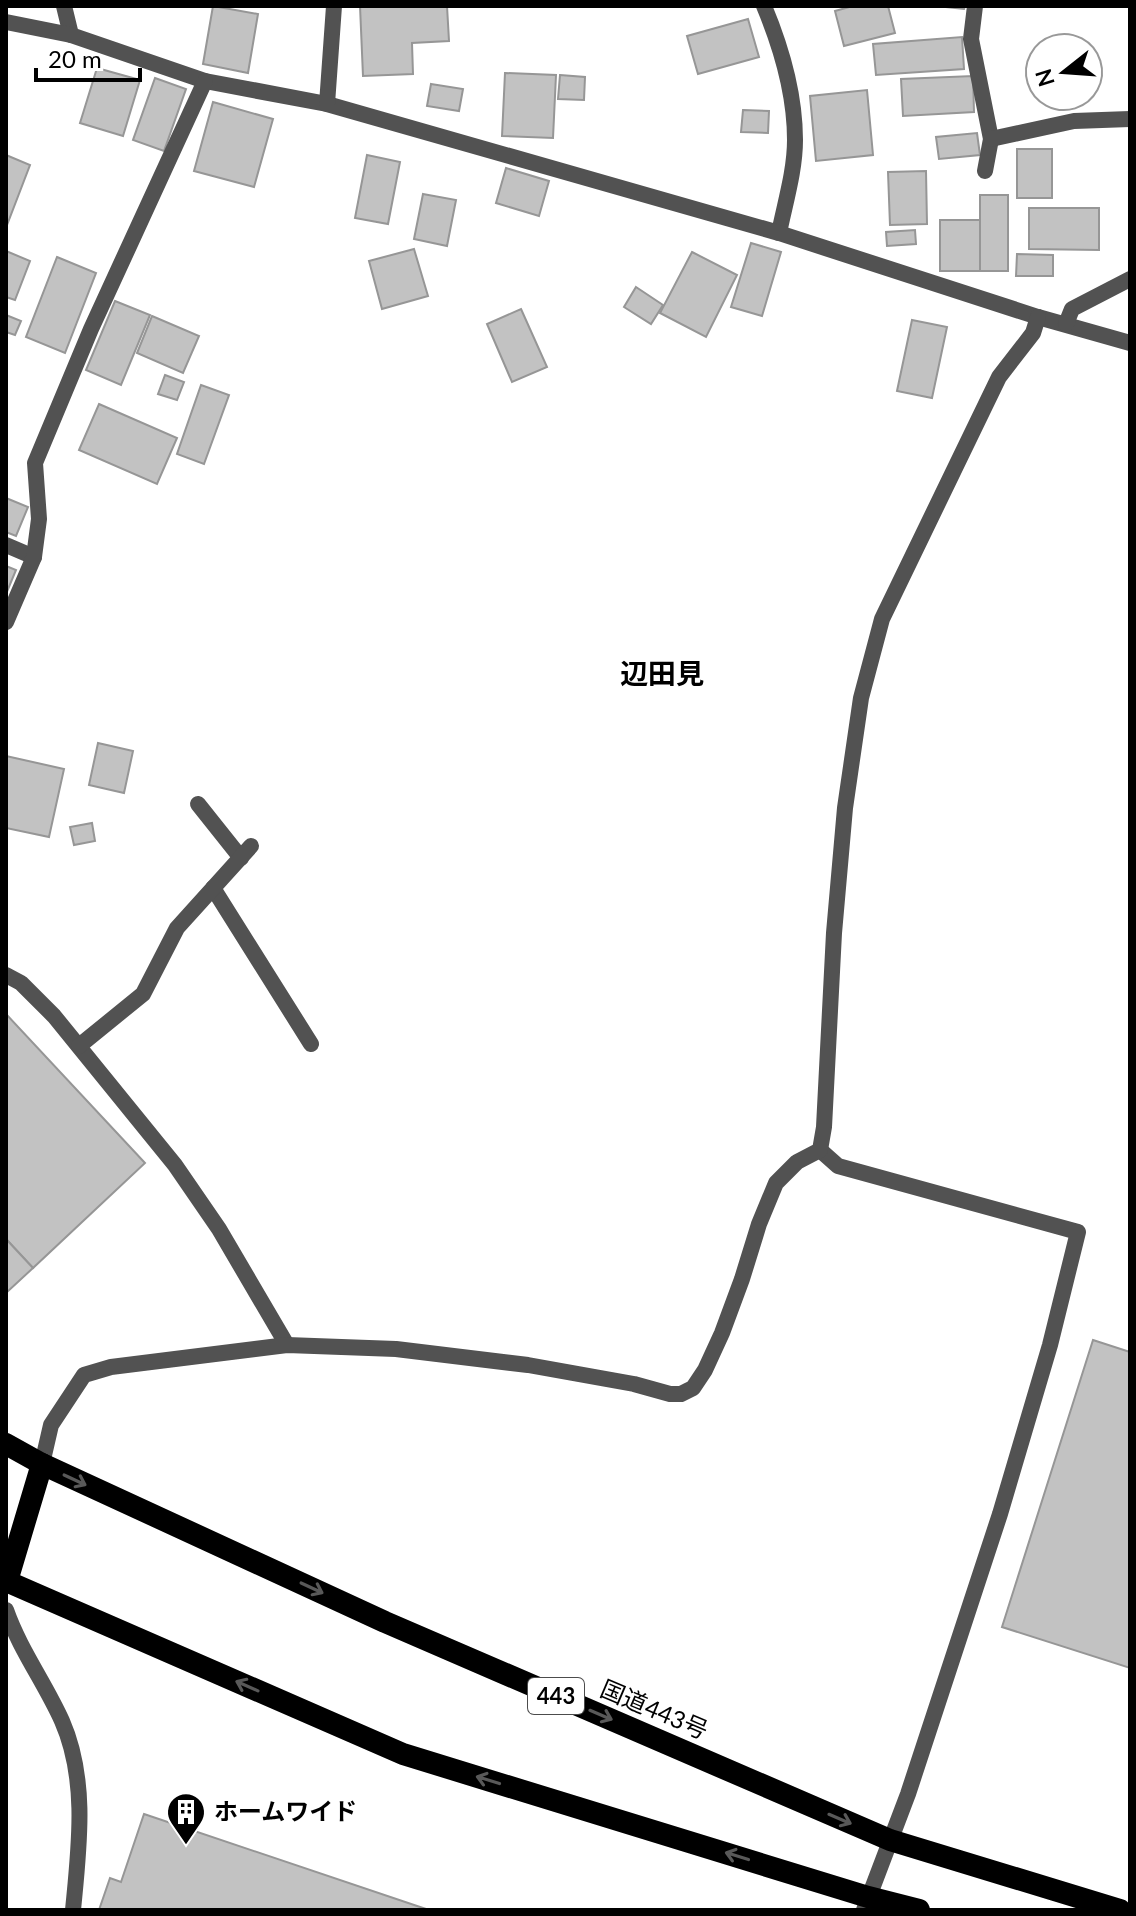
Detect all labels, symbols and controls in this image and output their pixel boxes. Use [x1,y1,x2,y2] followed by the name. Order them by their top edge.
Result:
[36,32,140,82] scale bar
[1024,32,1104,112] north arrow
[48,44,102,73] text: 20 m
[1029,66,1060,90] text: N
[620,656,704,690] district label: 辺田見
[63,1473,87,1488] one-way arrow
[299,1582,323,1597] one-way arrow
[597,1673,713,1744] street label: 国道443号
[235,1677,259,1692] one-way arrow
[528,1678,584,1714] road number: 443
[588,1709,613,1724] one-way arrow
[476,1772,502,1787] one-way arrow
[165,1791,207,1846] building icon: ホームワイド
[214,1796,357,1825] place label: ホームワイド
[827,1812,851,1827] one-way arrow
[725,1848,750,1863] one-way arrow

